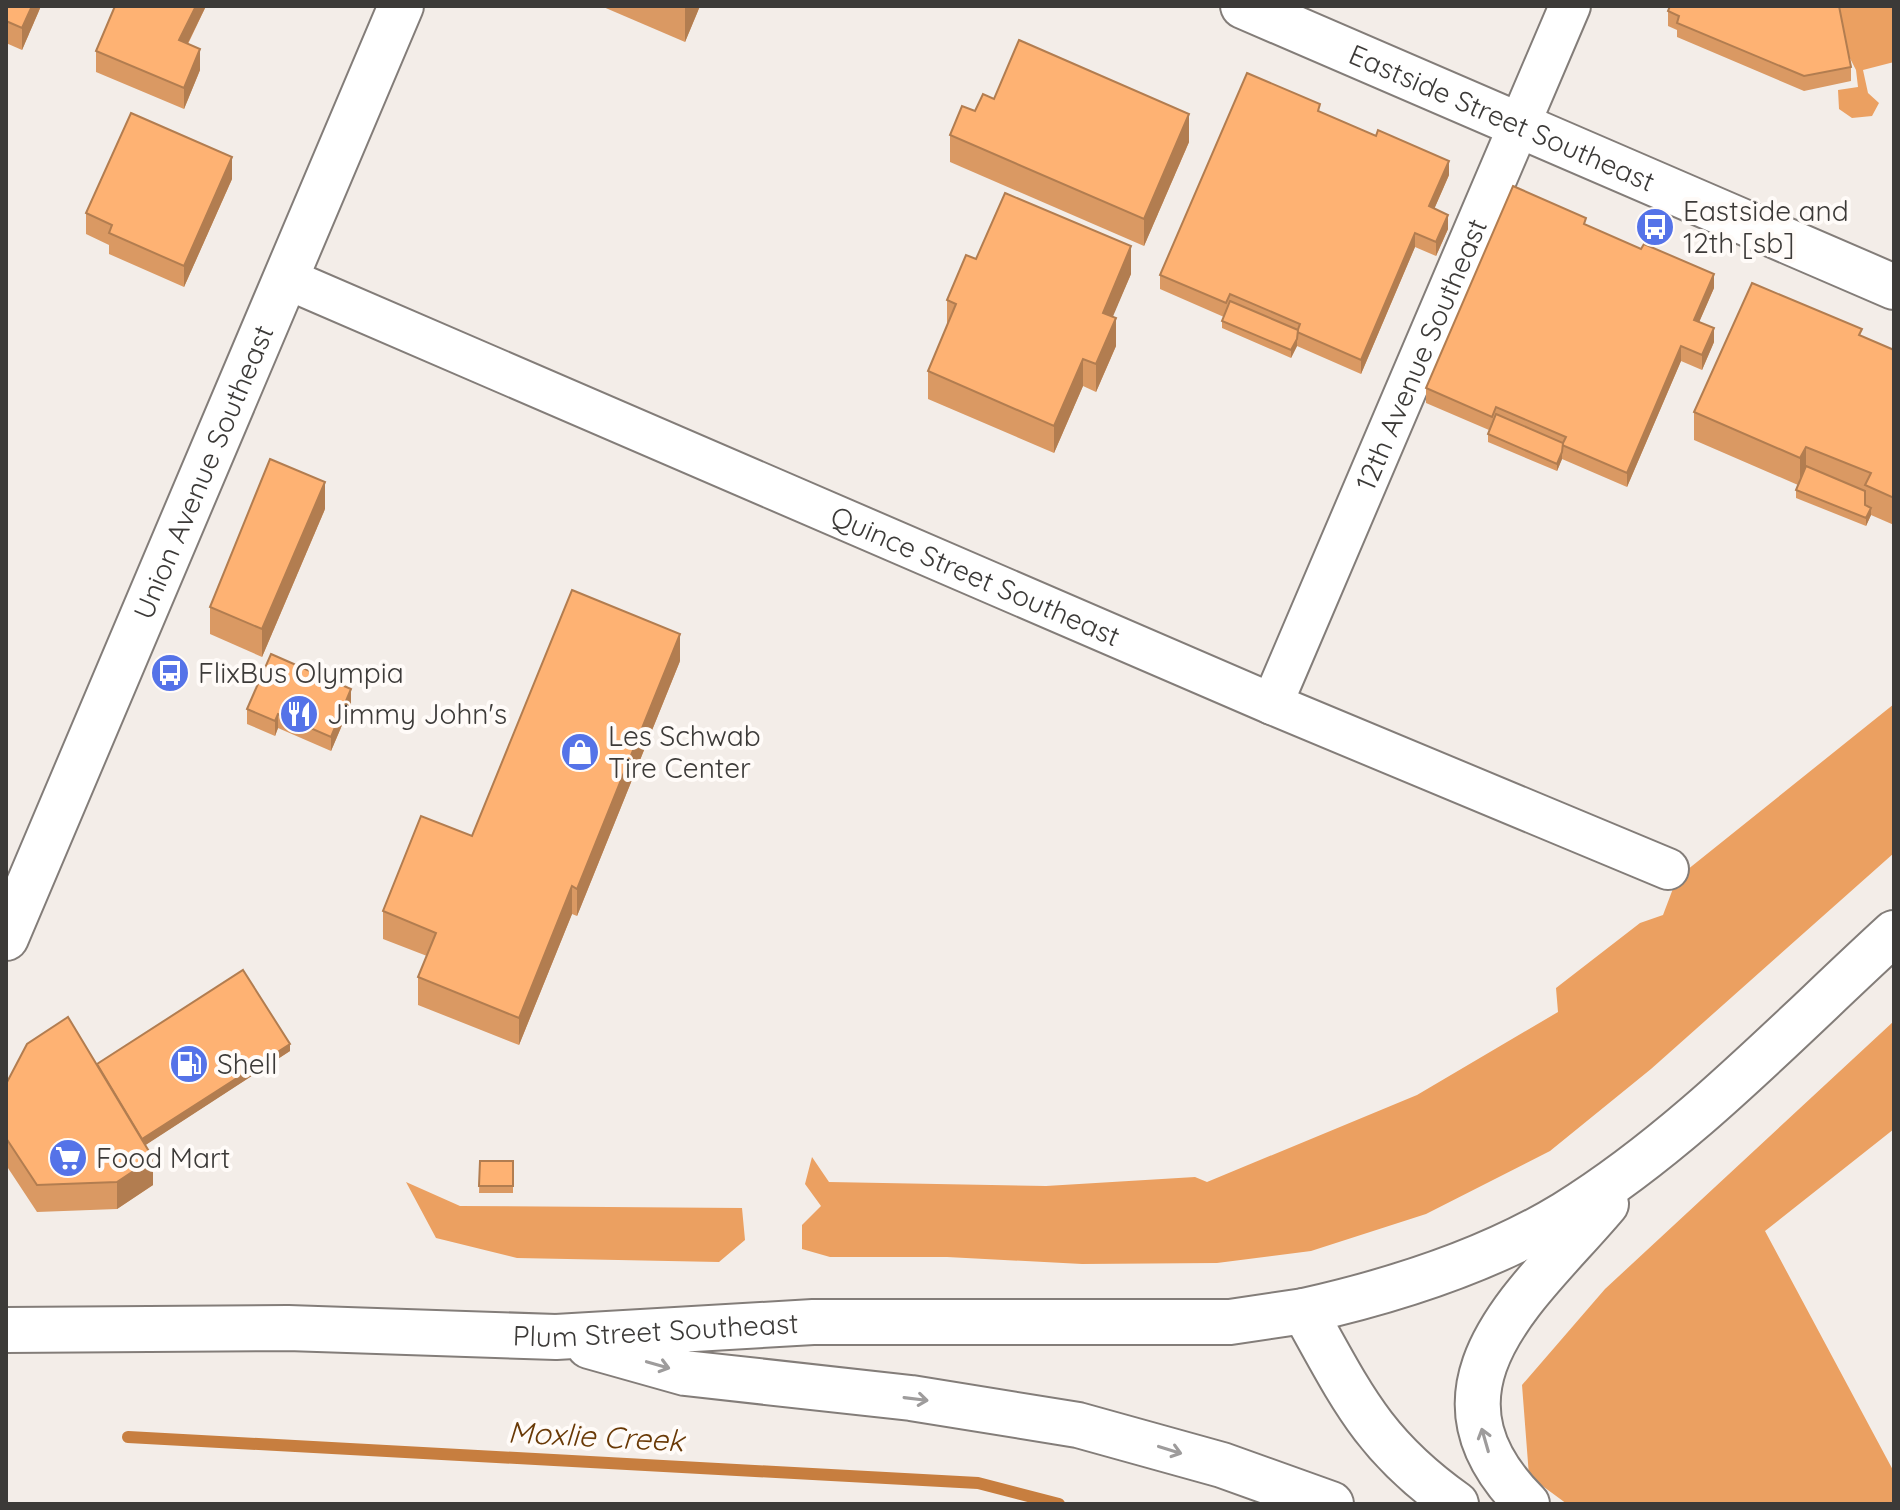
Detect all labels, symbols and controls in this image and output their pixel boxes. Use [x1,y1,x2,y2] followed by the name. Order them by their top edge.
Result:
[1344,36,1660,199] street label: Eastside Street Southeast
[1683,193,1849,260] place label: Eastside and 12th [sb]
[1634,206,1676,248] bus stop icon: Eastside and 12th [sb]
[1347,213,1494,495] street label: 12th Avenue Southeast
[125,320,281,624] street label: Union Avenue Southeast
[826,498,1126,653] street label: Quince Street Southeast
[149,652,191,694] bus stop icon: FlixBus Olympia
[198,655,404,690] place label: FlixBus Olympia
[278,693,320,735] restaurant icon: Jimmy John's
[327,696,507,731] place label: Jimmy John's
[608,718,761,785] place label: Les Schwab Tire Center
[559,731,601,773] shop icon: Les Schwab Tire Center
[168,1043,210,1085] fuel station icon: Shell
[217,1046,277,1081] place label: Shell
[47,1137,89,1179] supermarket icon: Food Mart
[96,1140,230,1175] place label: Food Mart
[512,1305,799,1354] street label: Plum Street Southeast
[645,1359,671,1374] one-way arrow
[902,1392,928,1407] one-way arrow
[507,1412,688,1460] water label: Moxlie Creek
[1477,1428,1492,1454] one-way arrow
[1158,1443,1183,1458] one-way arrow

